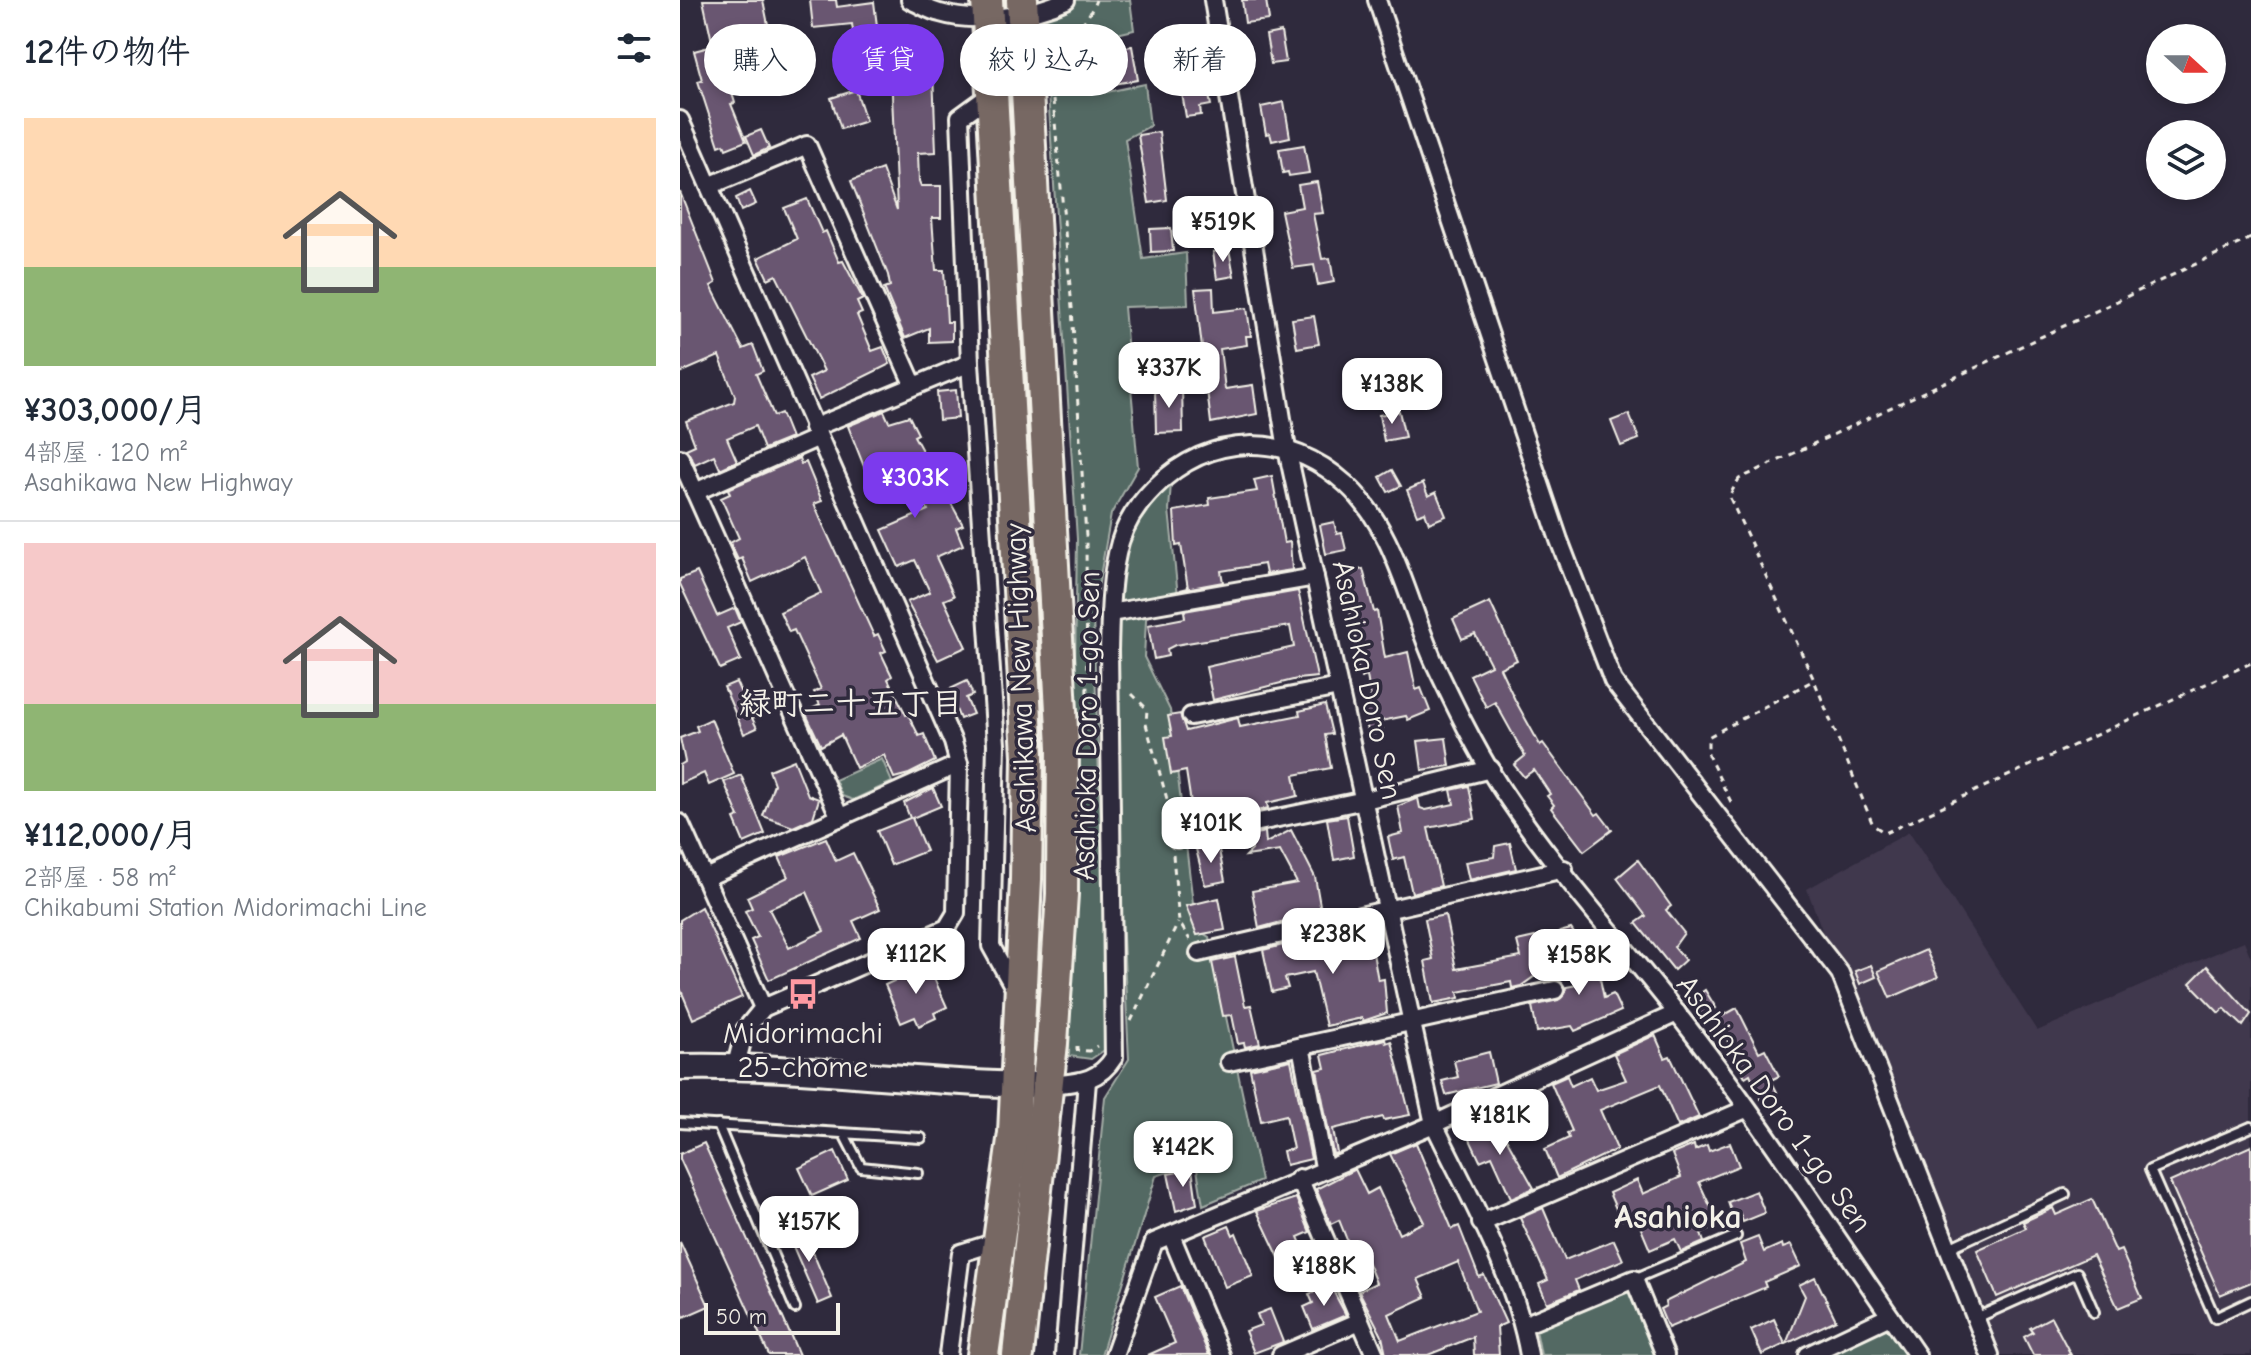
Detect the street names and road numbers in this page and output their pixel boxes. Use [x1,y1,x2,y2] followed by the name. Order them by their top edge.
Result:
[998,522,1044,834] street label: Asahikawa New Highway
[1325,557,1409,803] street label: Asahioka Doro Sen
[1067,571,1107,881] street label: Asahioka Doro 1-go Sen
[1669,968,1879,1240] street label: Asahioka Doro 1-go Sen

